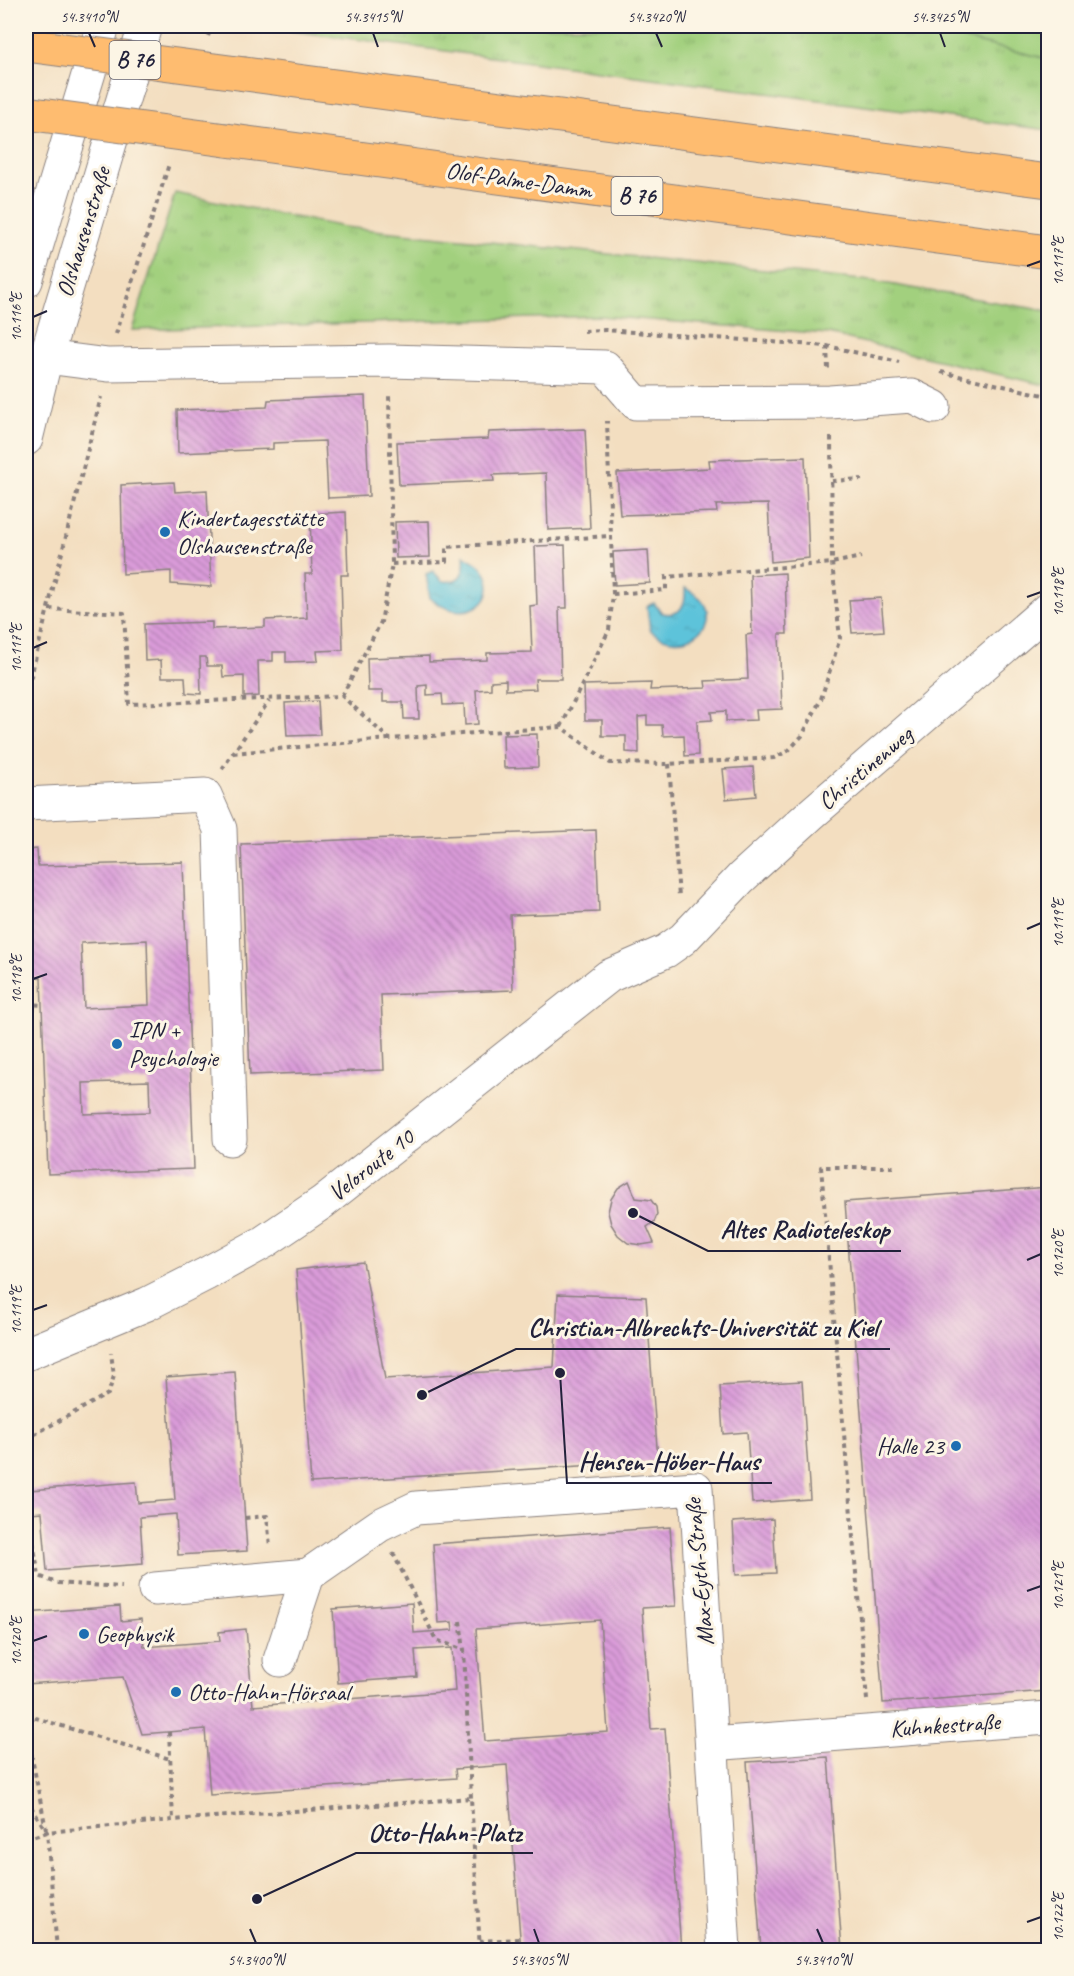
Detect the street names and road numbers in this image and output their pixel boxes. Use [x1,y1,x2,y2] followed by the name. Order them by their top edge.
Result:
[110,41,160,79] road number: B 76
[444,155,595,205] street label: Olof-Palme-Damm
[49,161,118,301] street label: Olshausenstraße
[612,177,662,215] road number: B 76
[812,718,920,816] street label: Christinenweg
[322,1121,422,1208] street label: Veloroute 10
[677,1495,720,1647] street label: Max-Eyth-Straße
[889,1706,1003,1744] street label: Kuhnkestraße

